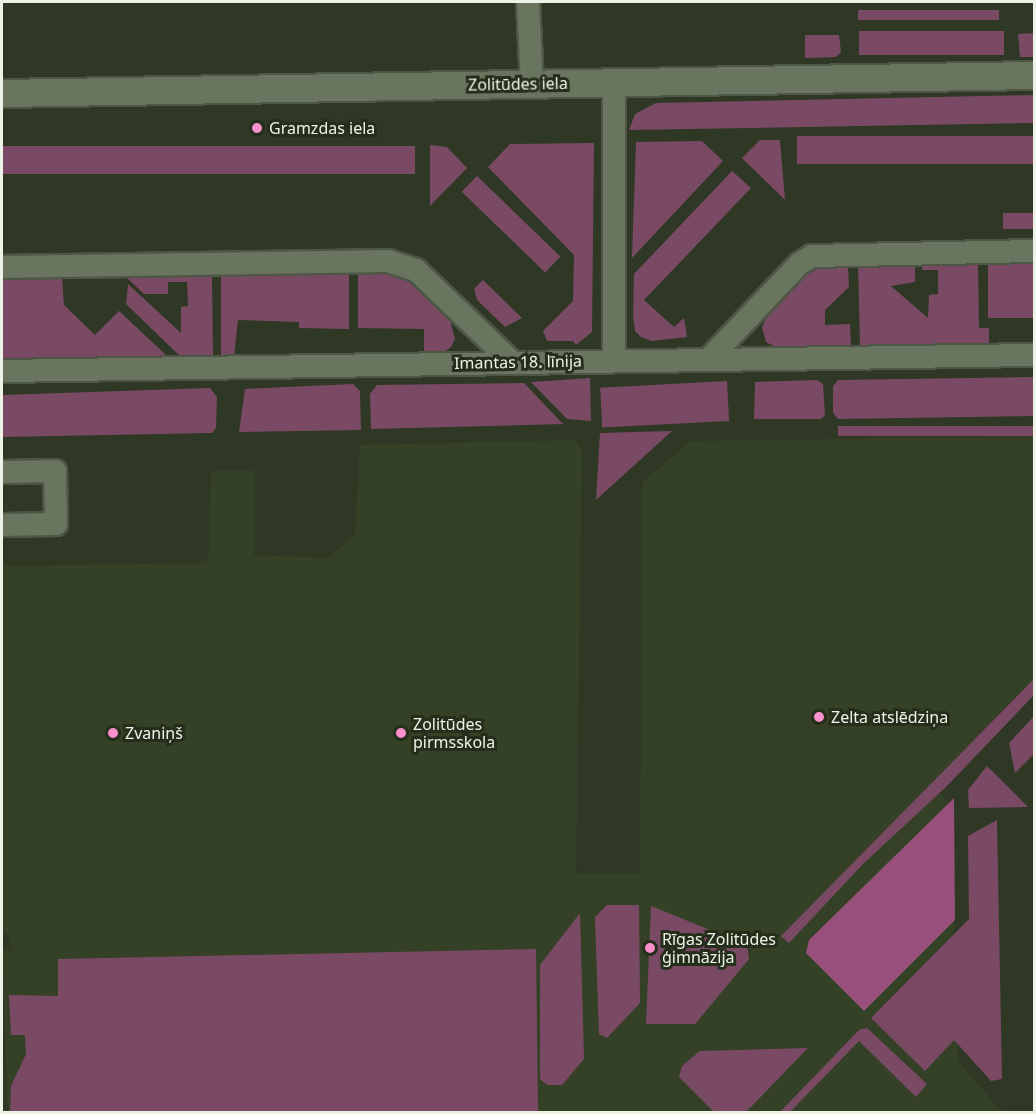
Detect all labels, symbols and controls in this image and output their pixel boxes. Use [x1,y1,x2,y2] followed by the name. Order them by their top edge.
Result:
[468,74,568,94] street label: Zolitūdes iela
[269,118,375,138] place label: Gramzdas iela
[250,121,264,135] marker: Gramzdas iela
[454,351,582,373] street label: Imantas 18. līnija
[831,707,948,727] place label: Zelta atslēdziņa
[812,710,826,724] marker: Zelta atslēdziņa
[413,714,495,752] place label: Zolitūdes pirmsskola
[125,723,183,743] place label: Zvaniņš
[106,726,120,740] marker: Zvaniņš
[394,726,408,740] marker: Zolitūdes pirmsskola
[662,929,776,967] place label: Rīgas Zolitūdes ģimnāzija
[643,941,657,955] marker: Rīgas Zolitūdes ģimnāzija

